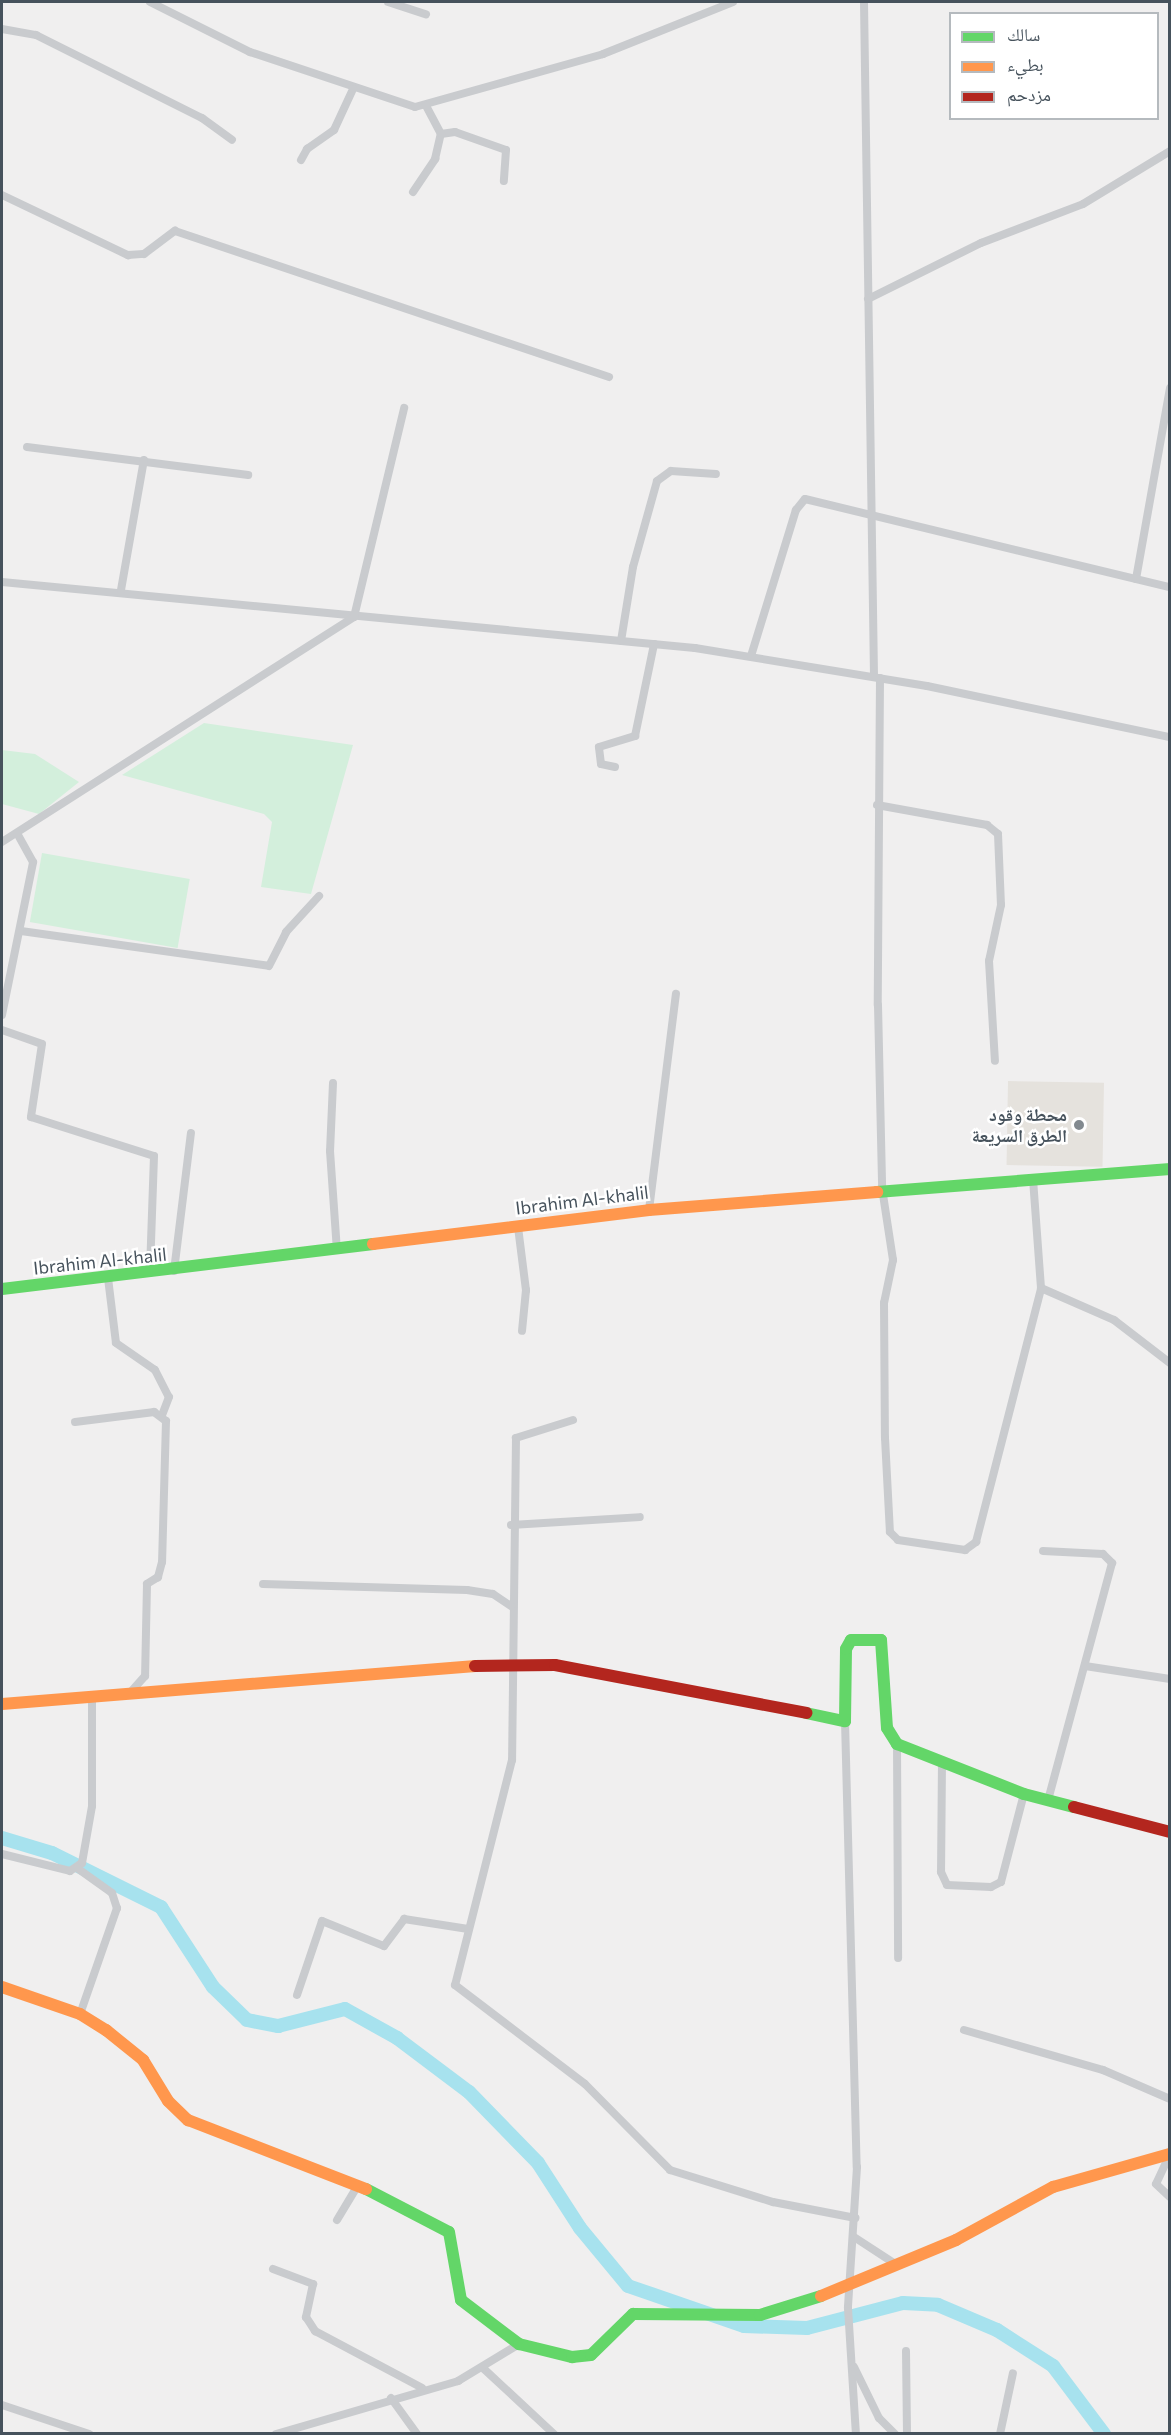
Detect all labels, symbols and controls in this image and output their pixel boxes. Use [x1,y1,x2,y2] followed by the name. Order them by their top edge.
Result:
[949,12,1159,120] legend
[1007,23,1040,45] text: سالك
[1007,53,1044,75] text: بطيء
[1007,83,1051,105] text: مزدحم
[972,1104,1067,1146] place label: محطة وقود الطرق السريعة
[1072,1118,1086,1132] marker: محطة وقود الطرق السريعة
[514,1181,650,1219] street label: Ibrahim Al-khalil
[32,1243,168,1279] street label: Ibrahim Al-khalil

